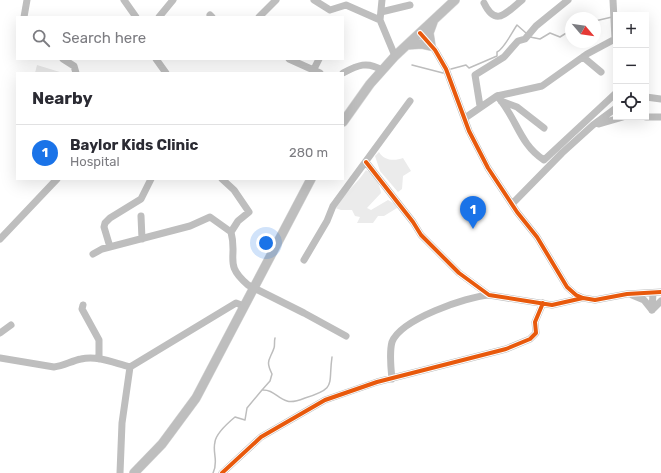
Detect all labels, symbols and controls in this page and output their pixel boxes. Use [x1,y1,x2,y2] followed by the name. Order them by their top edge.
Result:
[565,12,601,48] north arrow
[613,12,649,120] map controls
[613,12,649,48] button: +
[16,16,344,60] search box
[30,27,52,49] icon: search
[62,29,146,47] text: Search here
[613,48,649,84] button: −
[613,84,649,120] button: locate
[32,88,93,108] text: Nearby
[70,136,198,154] text: Baylor Kids Clinic
[42,145,48,160] text: 1
[289,145,328,160] text: 280 m
[70,154,120,169] text: Hospital
[460,196,486,229] pin: 1
[256,233,276,253] your location

